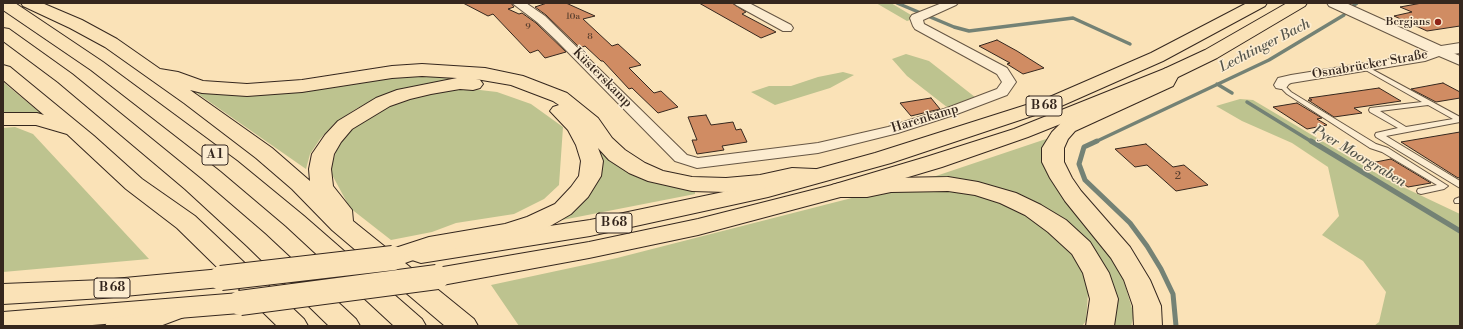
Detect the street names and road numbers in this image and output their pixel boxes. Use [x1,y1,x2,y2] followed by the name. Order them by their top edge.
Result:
[569,45,635,111] street label: Küsterskamp
[1311,47,1429,83] street label: Osnabrücker Straße
[1026,96,1062,116] road number: B 68
[890,101,960,137] street label: Harenkamp
[202,145,228,165] road number: A 1
[596,213,632,233] road number: B 68
[94,278,130,298] road number: B 68

